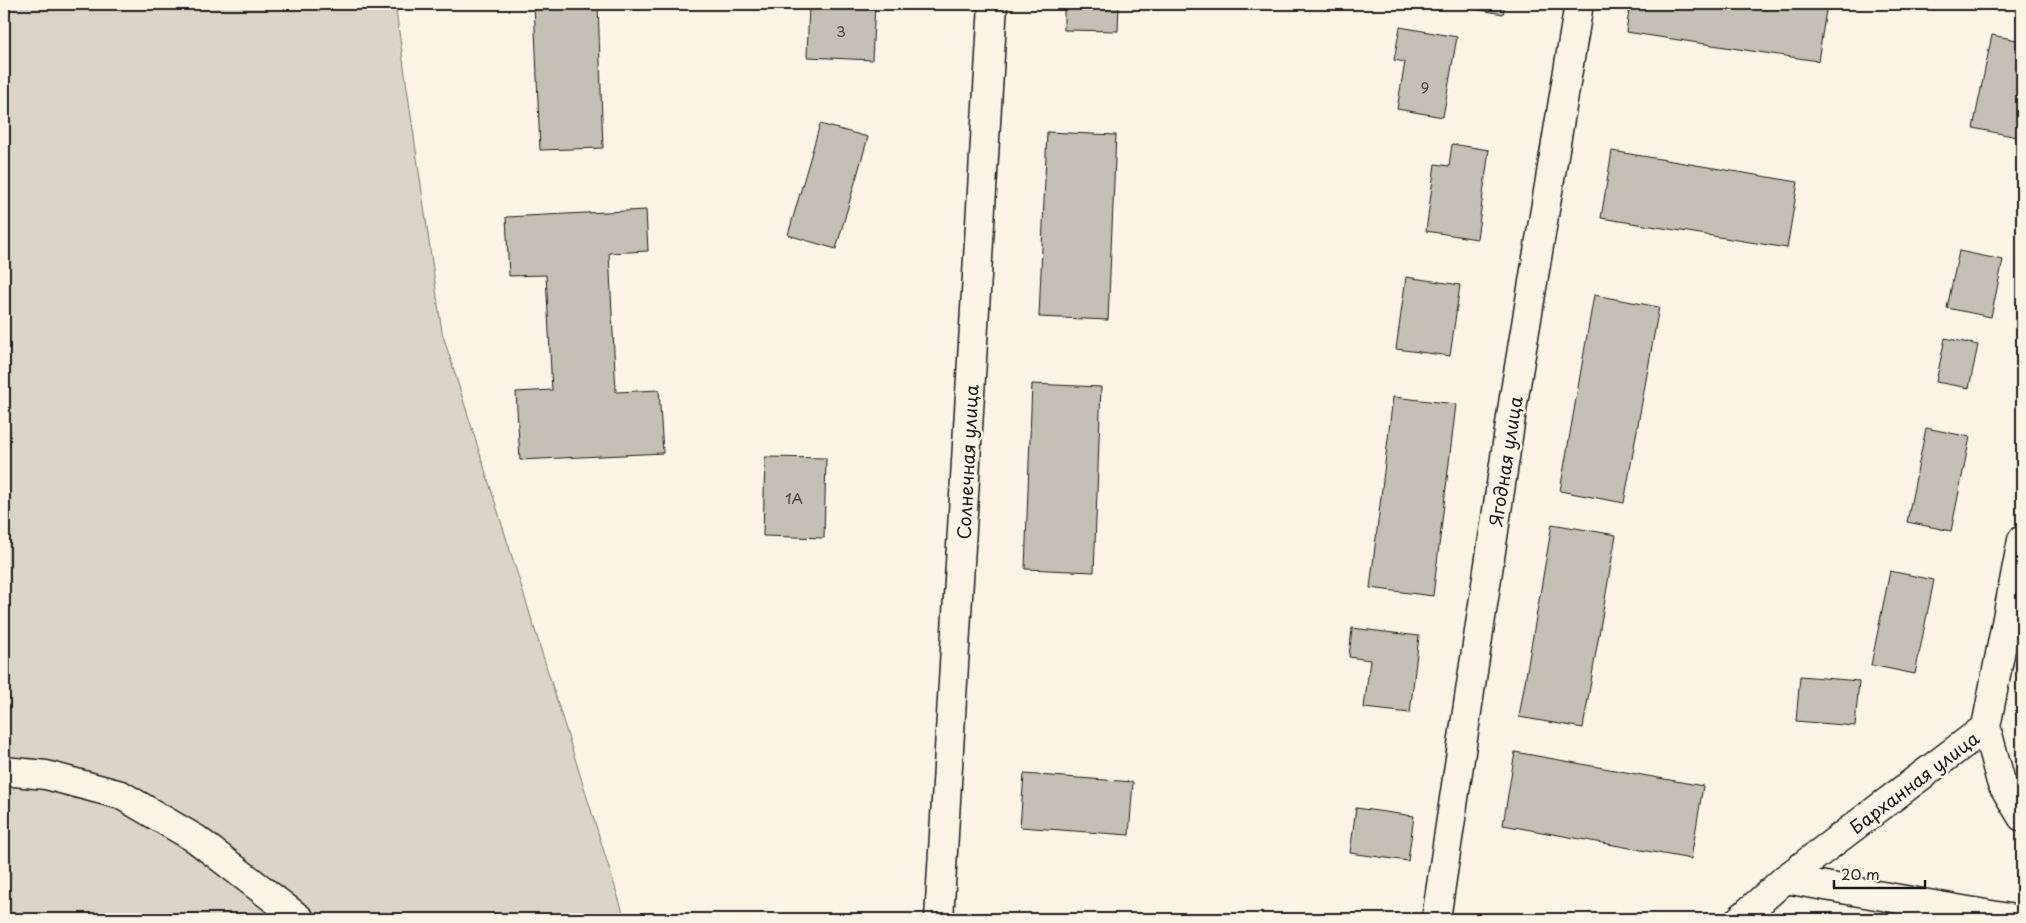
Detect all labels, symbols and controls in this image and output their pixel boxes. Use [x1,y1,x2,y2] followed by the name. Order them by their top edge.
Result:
[836,19,846,42] house number: 3
[1421,75,1429,98] house number: 9
[949,383,985,540] street label: Солнечная улица
[1481,393,1529,528] street label: Ягодная улица
[785,486,803,509] house number: 1А
[1844,724,1985,840] street label: Барханная улица
[1834,858,1925,890] scale bar
[1841,862,1880,885] text: 20 m

